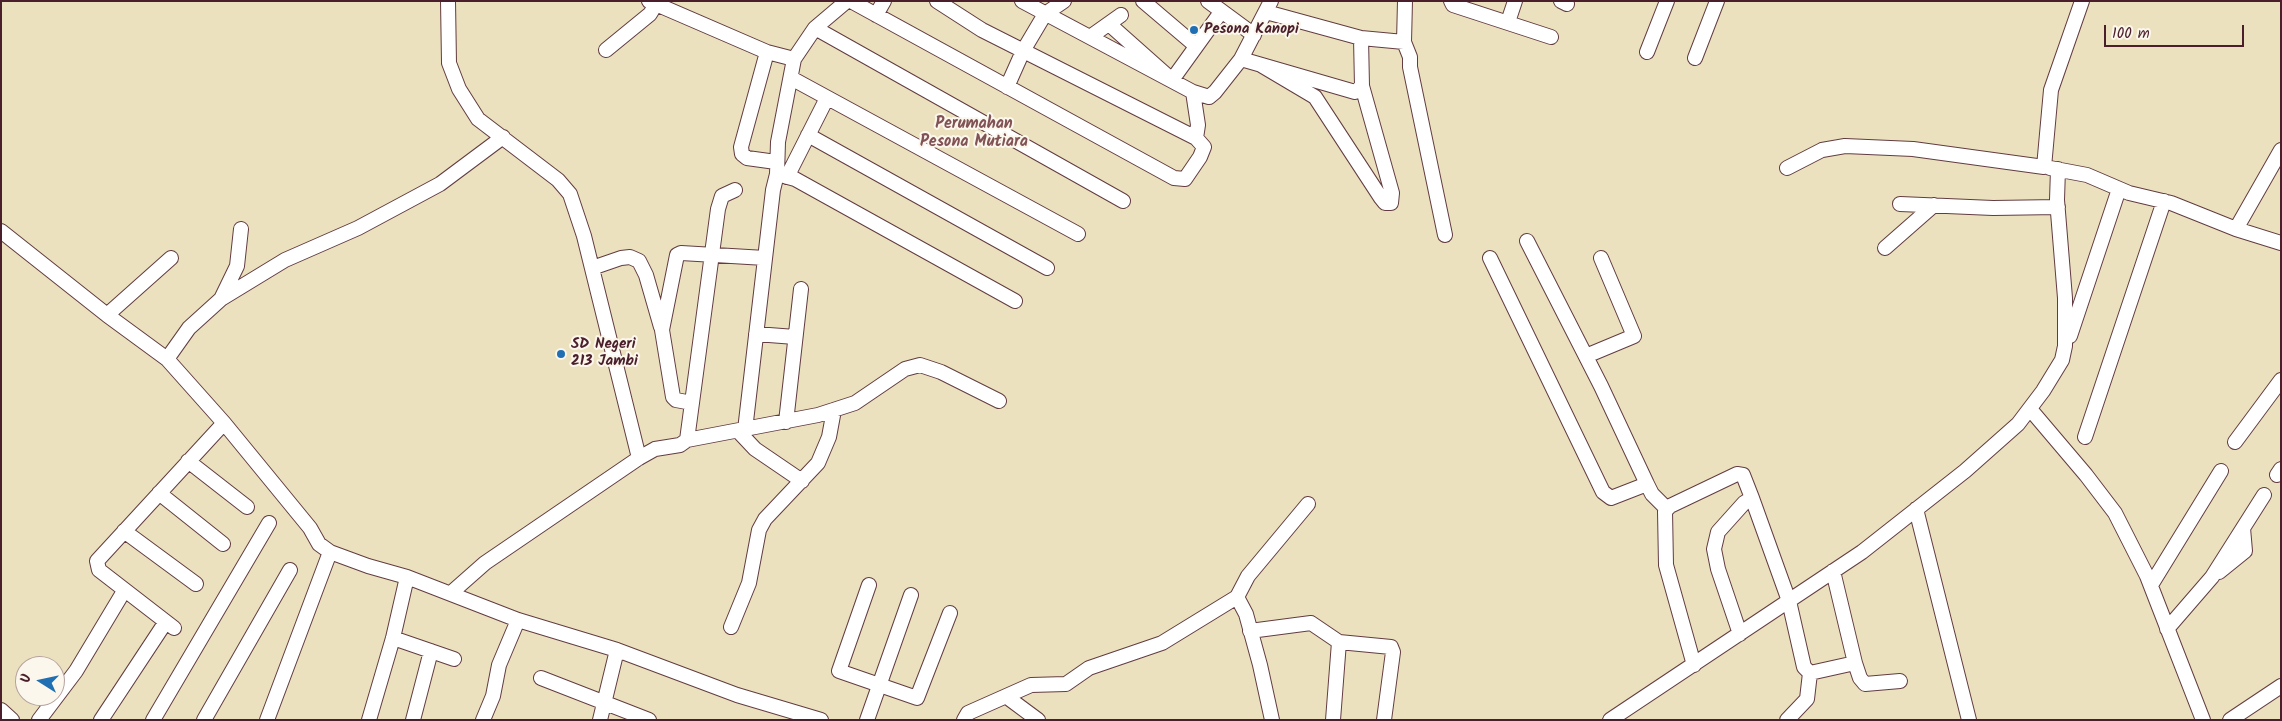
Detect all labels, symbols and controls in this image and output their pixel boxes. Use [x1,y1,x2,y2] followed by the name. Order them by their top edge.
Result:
[2107,15,2247,47] scale bar
[1204,21,1299,39] place label: Pesona Kanopi
[2112,22,2150,46] text: 100 m
[1188,24,1200,36] marker: Pesona Kanopi
[920,115,1028,153] district label: Perumahan Pesona Mutiara
[571,336,638,371] place label: SD Negeri 213 Jambi
[555,348,567,360] marker: SD Negeri 213 Jambi
[15,656,65,706] north arrow
[15,673,38,685] text: U

